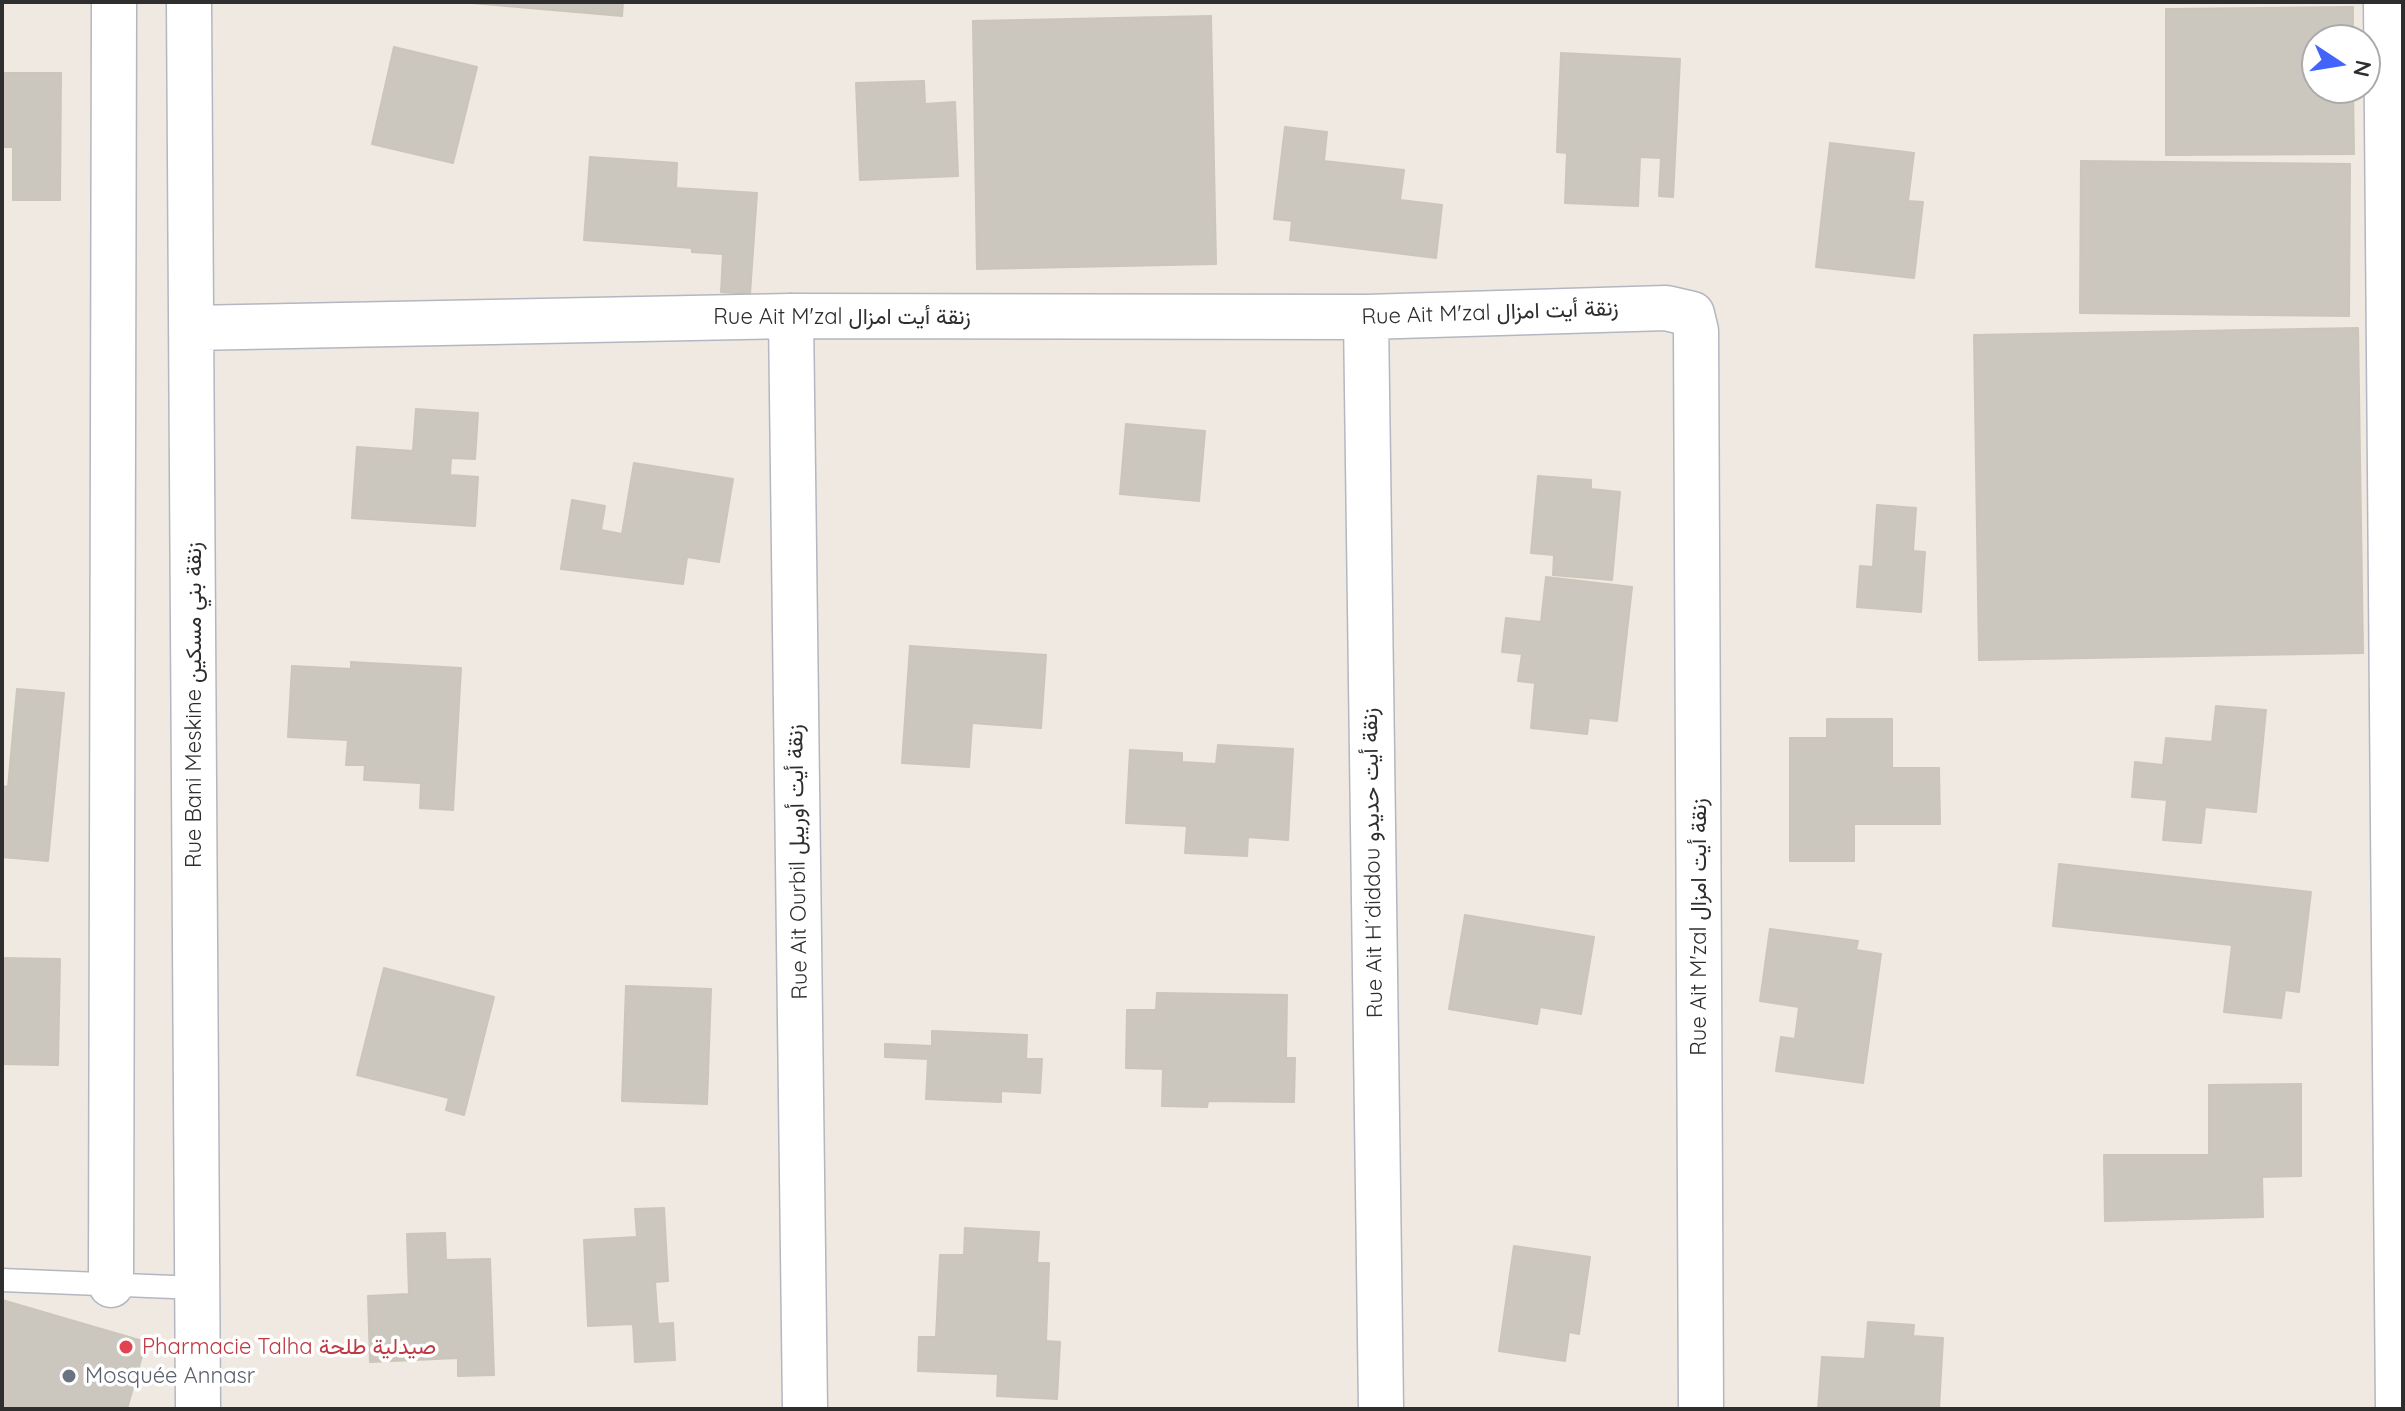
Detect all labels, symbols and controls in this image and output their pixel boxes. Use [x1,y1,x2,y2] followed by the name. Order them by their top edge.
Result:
[2301,24,2381,104] north arrow
[2347,58,2378,79] text: N
[1361,295,1619,331] street label: Rue Ait M'zal زنقة أيت امزال
[713,304,971,330] street label: Rue Ait M'zal زنقة أيت امزال
[181,542,207,868] street label: Rue Bani Meskine زنقة بني مسكين
[1357,708,1389,1018] street label: Rue Ait H´diddou زنقة أيت حديدو
[782,724,814,1000] street label: Rue Ait Ourbil زنقة أيت أوريبل
[1686,798,1712,1056] street label: Rue Ait M'zal زنقة أيت امزال
[142,1334,436,1360] place label: Pharmacie Talha صيدلية طلحة
[117,1338,135,1356] marker: Pharmacie Talha صيدلية طلحة
[85,1363,255,1389] place label: Mosquée Annasr
[60,1367,78,1385] marker: Mosquée Annasr

